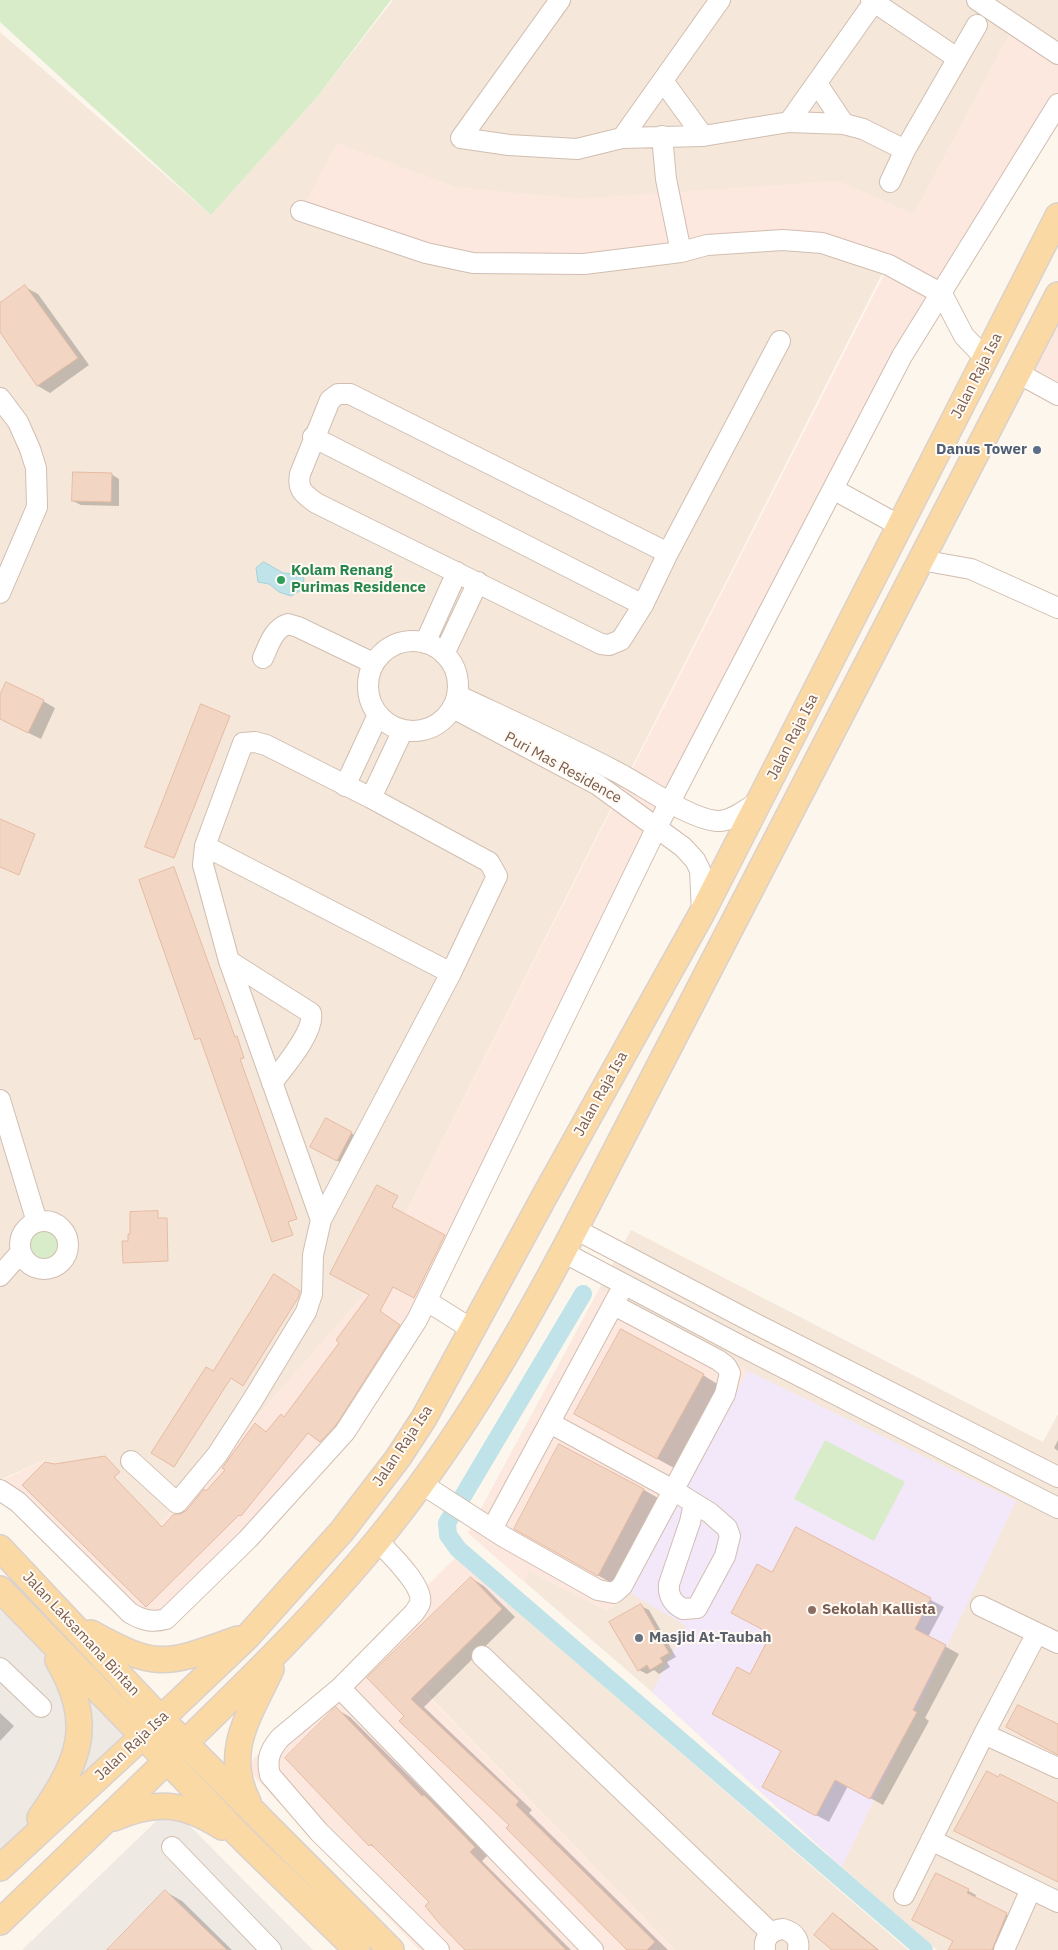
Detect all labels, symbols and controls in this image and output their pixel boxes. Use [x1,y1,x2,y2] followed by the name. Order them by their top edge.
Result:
[948,330,1006,422] street label: Jalan Raja Isa
[936,441,1027,459] place label: Danus Tower
[1031,444,1043,456] marker: Danus Tower
[291,562,426,597] place label: Kolam Renang Purimas Residence
[275,574,287,586] marker: Kolam Renang Purimas Residence
[764,691,822,783] street label: Jalan Raja Isa
[501,728,625,808] street label: Puri Mas Residence
[570,1049,632,1139] street label: Jalan Raja Isa
[369,1402,437,1490] street label: Jalan Raja Isa
[19,1568,143,1700] street label: Jalan Laksamana Bintan
[822,1601,936,1619] place label: Sekolah Kallista
[806,1604,818,1616] marker: Sekolah Kallista
[649,1629,771,1647] place label: Masjid At-Taubah
[633,1632,645,1644] marker: Masjid At-Taubah
[92,1707,172,1785] street label: Jalan Raja Isa

